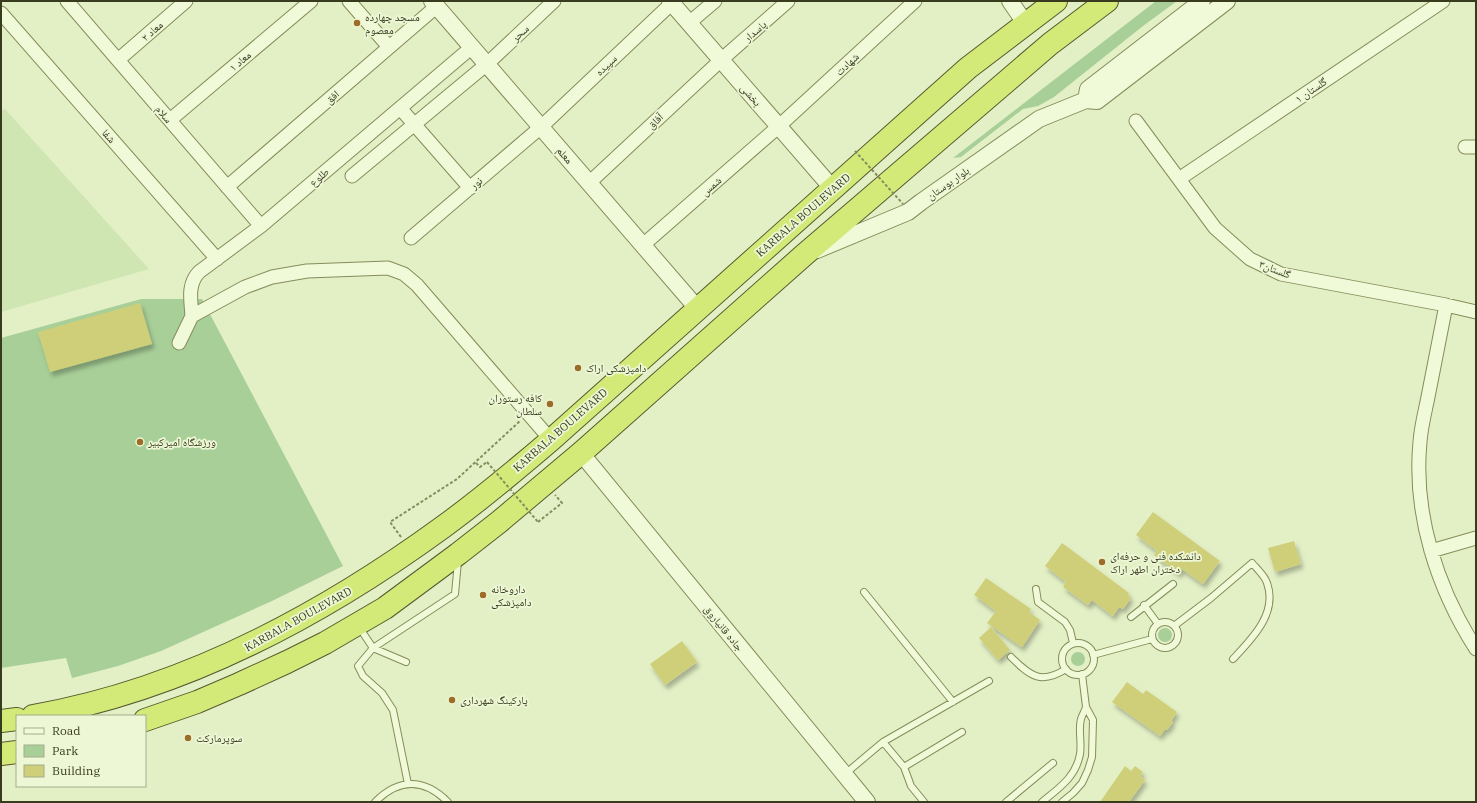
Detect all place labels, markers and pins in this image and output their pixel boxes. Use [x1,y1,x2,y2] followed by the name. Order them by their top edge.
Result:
[365,10,420,37] place label: مسجد چهارده معصوم
[352,18,362,28] marker: مسجد چهارده معصوم
[586,361,647,375] place label: دامپزشکی اراک
[573,363,583,373] marker: دامپزشکی اراک
[489,391,542,418] place label: کافه رستوران سلطان
[545,399,555,409] marker: کافه رستوران سلطان
[147,435,216,449] place label: ورزشگاه امیرکبیر
[135,437,145,447] marker: ورزشگاه امیرکبیر
[1110,549,1201,576] place label: دانشکده فنی و حرفه‌ای دختران اطهر اراک
[1097,557,1107,567] marker: دانشکده فنی و حرفه‌ای دختران اطهر اراک
[491,582,532,609] place label: داروخانه دامپزشکی
[478,590,488,600] marker: داروخانه دامپزشکی
[460,693,528,707] place label: پارکینگ شهرداری
[447,695,457,705] marker: پارکینگ شهرداری
[196,731,242,745] place label: سوپرمارکت
[183,733,193,743] marker: سوپرمارکت

